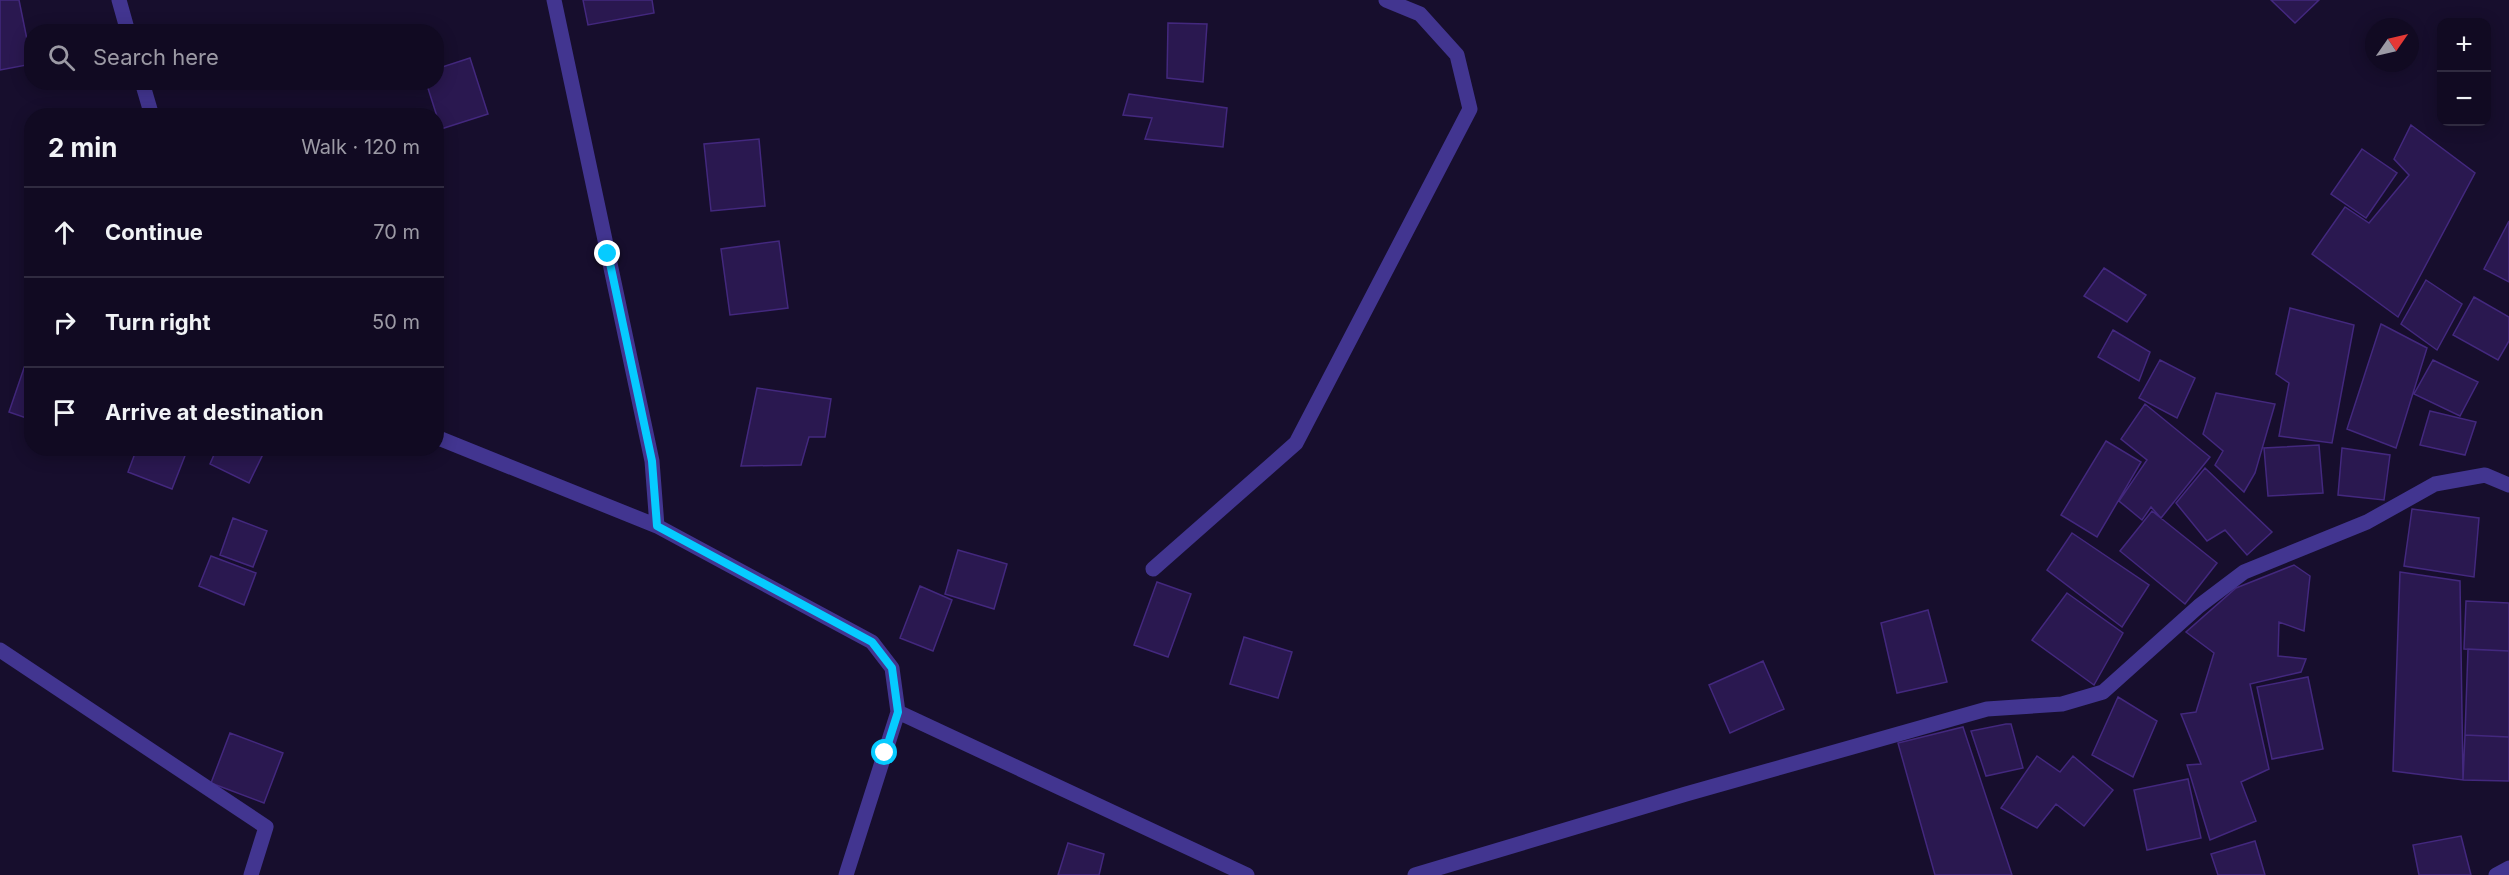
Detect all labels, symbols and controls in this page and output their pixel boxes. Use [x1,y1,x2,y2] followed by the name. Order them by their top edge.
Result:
[2365,18,2419,72] north arrow
[2437,18,2491,126] map controls
[2437,18,2491,72] button: +
[24,24,444,90] search box
[45,41,78,74] icon: search
[93,44,219,70] text: Search here
[2437,72,2491,126] button: −
[48,132,118,163] text: 2 min
[301,135,420,159] text: Walk · 120 m
[48,216,81,249] icon: ahead
[105,219,203,245] text: Continue
[373,220,420,244] text: 70 m
[594,240,620,266] route end
[48,306,81,339] icon: right
[105,309,211,335] text: Turn right
[372,310,420,334] text: 50 m
[48,396,81,429] icon: arrive
[105,399,324,425] text: Arrive at destination
[871,739,897,765] route start

